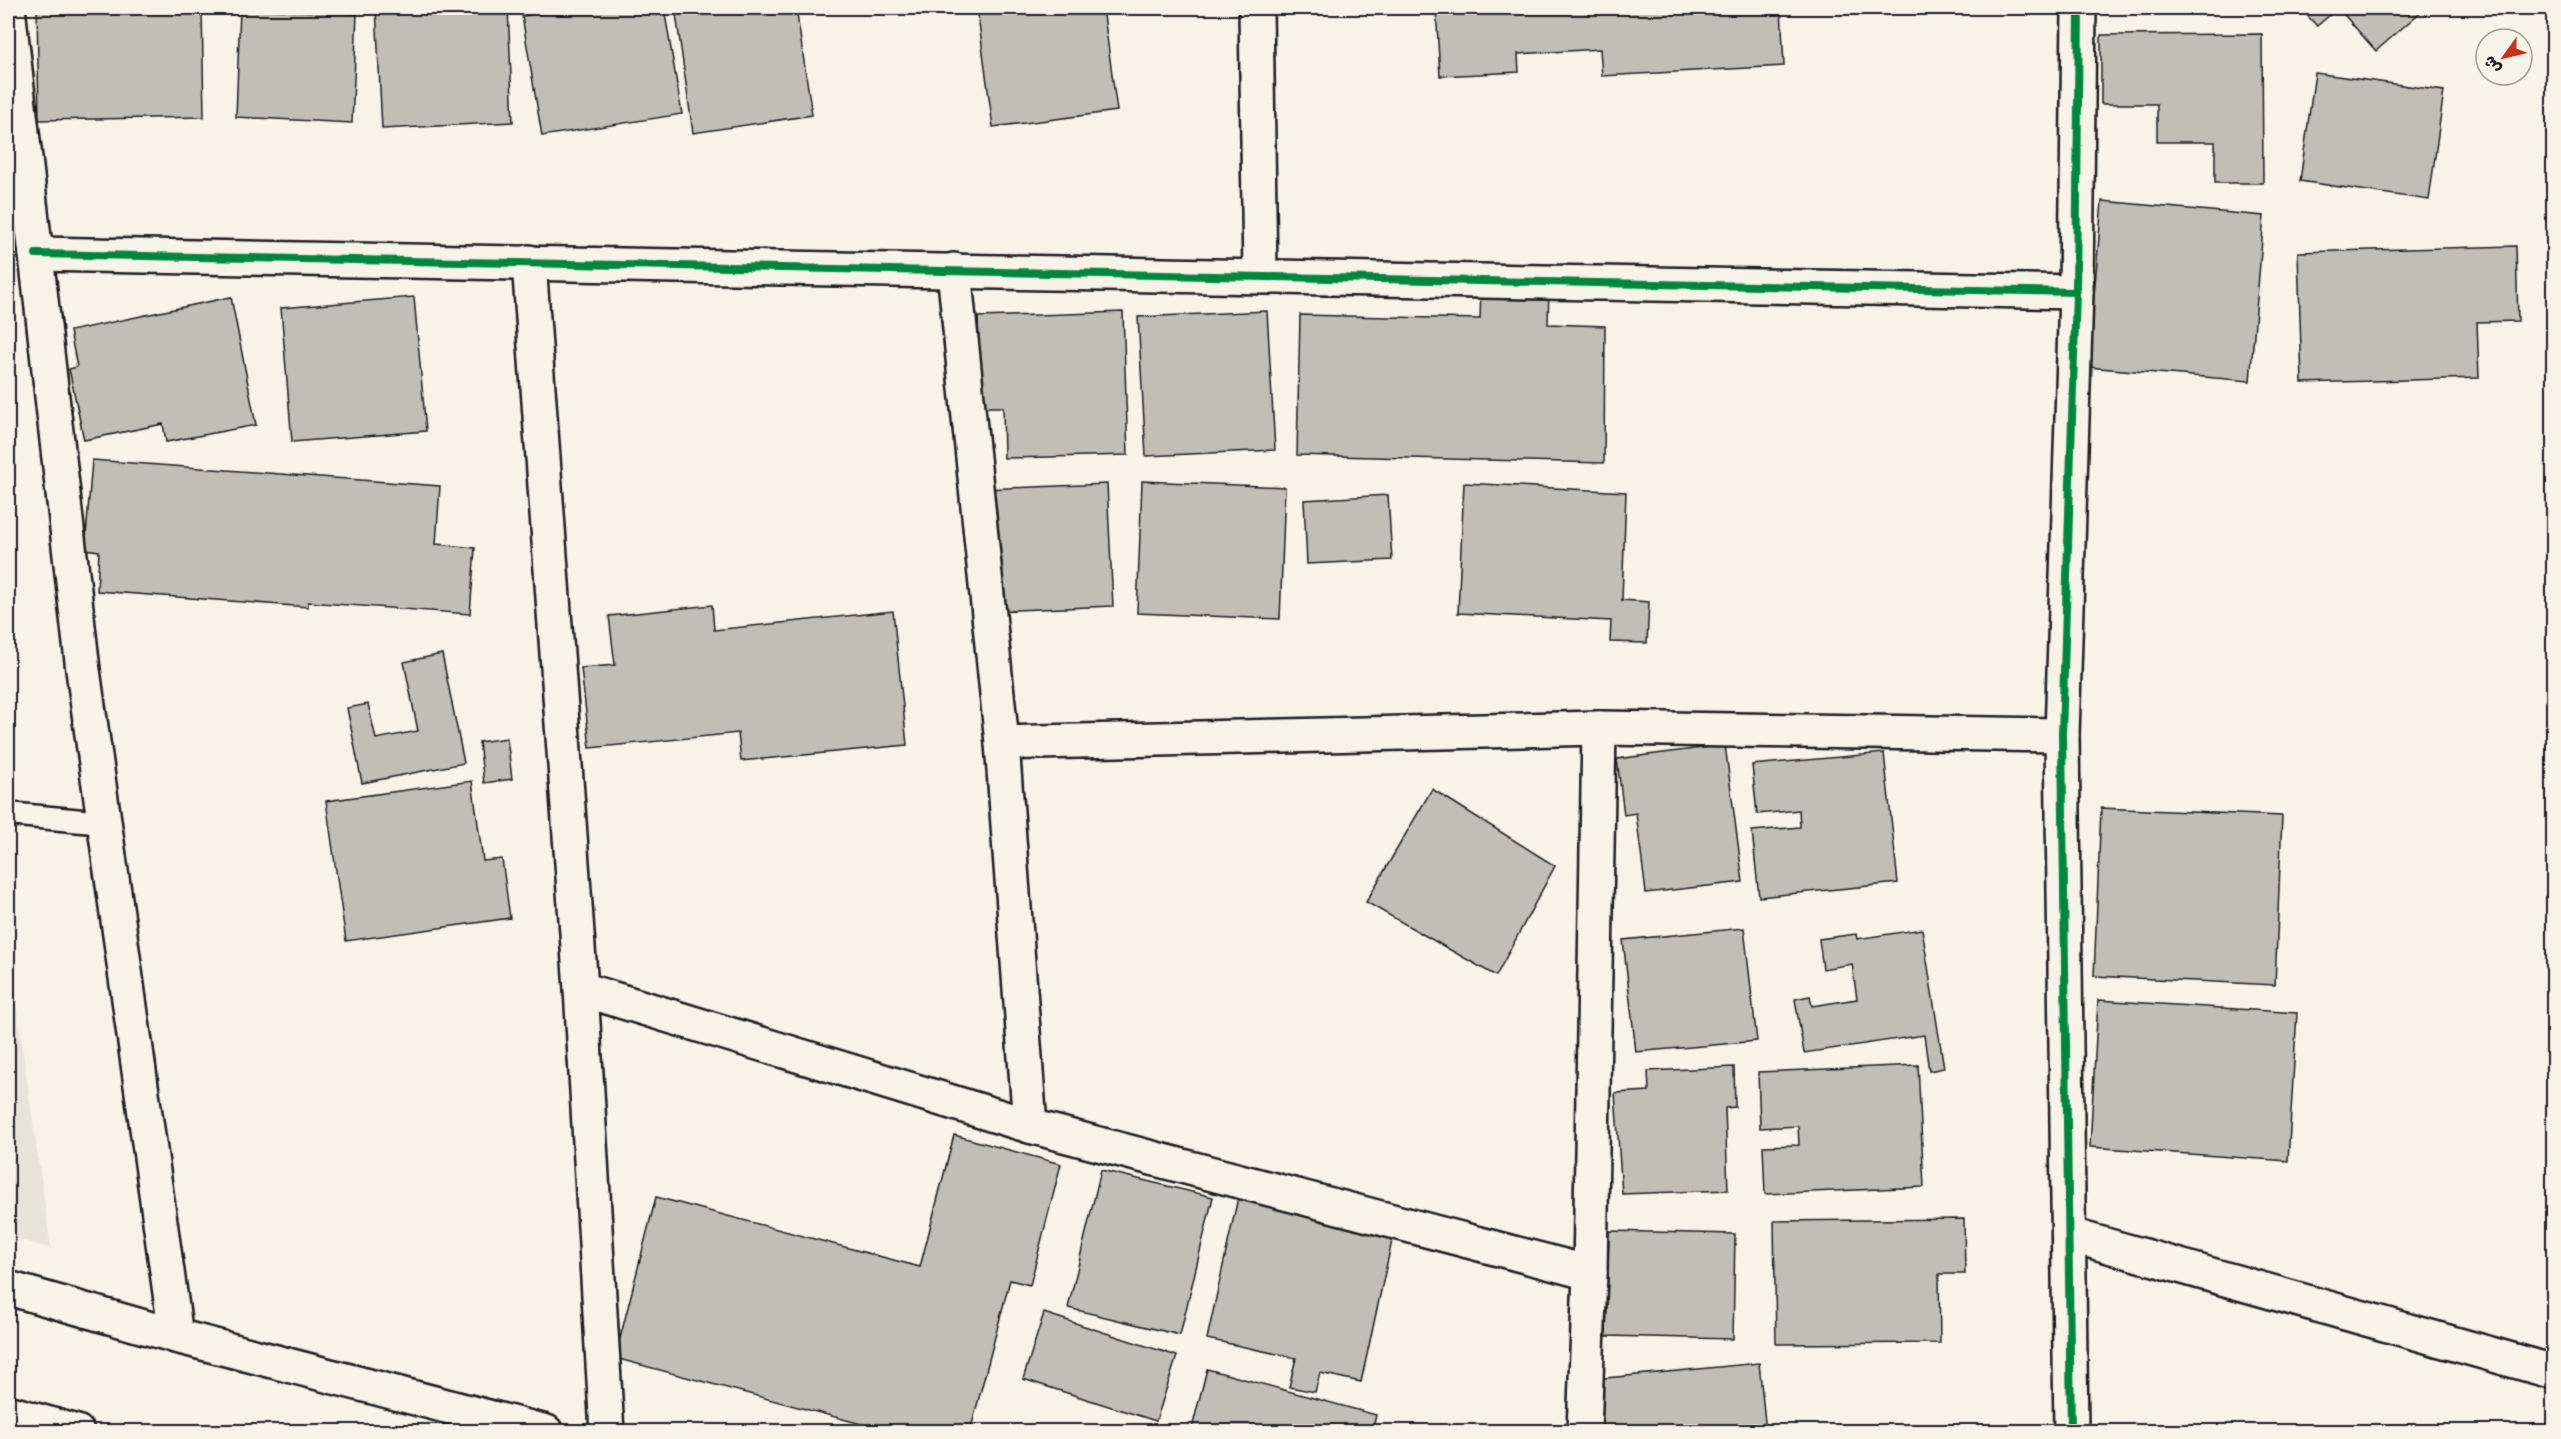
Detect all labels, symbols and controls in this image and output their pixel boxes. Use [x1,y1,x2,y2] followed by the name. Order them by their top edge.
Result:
[2474,27,2534,87] north arrow
[2480,52,2506,77] text: ش

